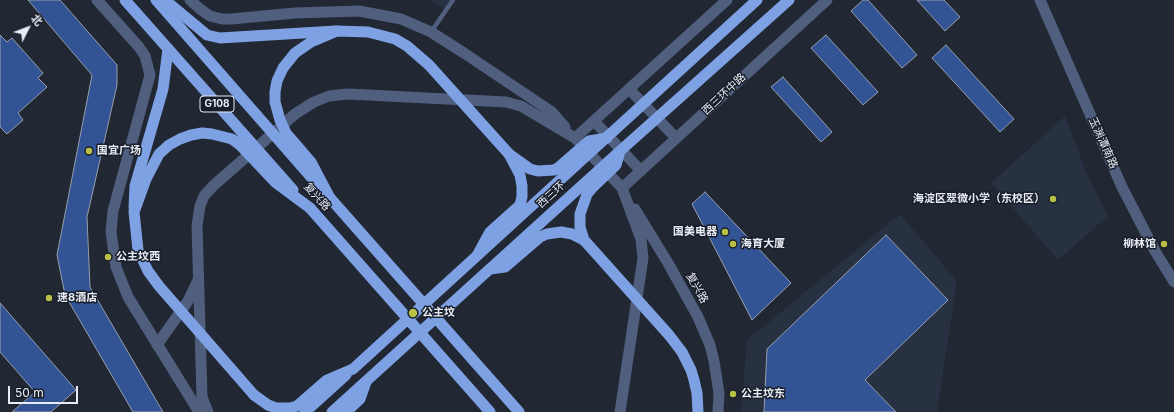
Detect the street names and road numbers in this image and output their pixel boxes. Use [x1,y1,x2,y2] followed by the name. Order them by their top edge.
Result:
[699,70,749,118] street label: 西三环中路
[200,96,234,112] road number: G108
[1086,115,1120,171] street label: 玉渊潭南路
[534,179,568,211] street label: 西三环
[301,180,333,214] street label: 复兴路
[683,270,711,306] street label: 复兴路

